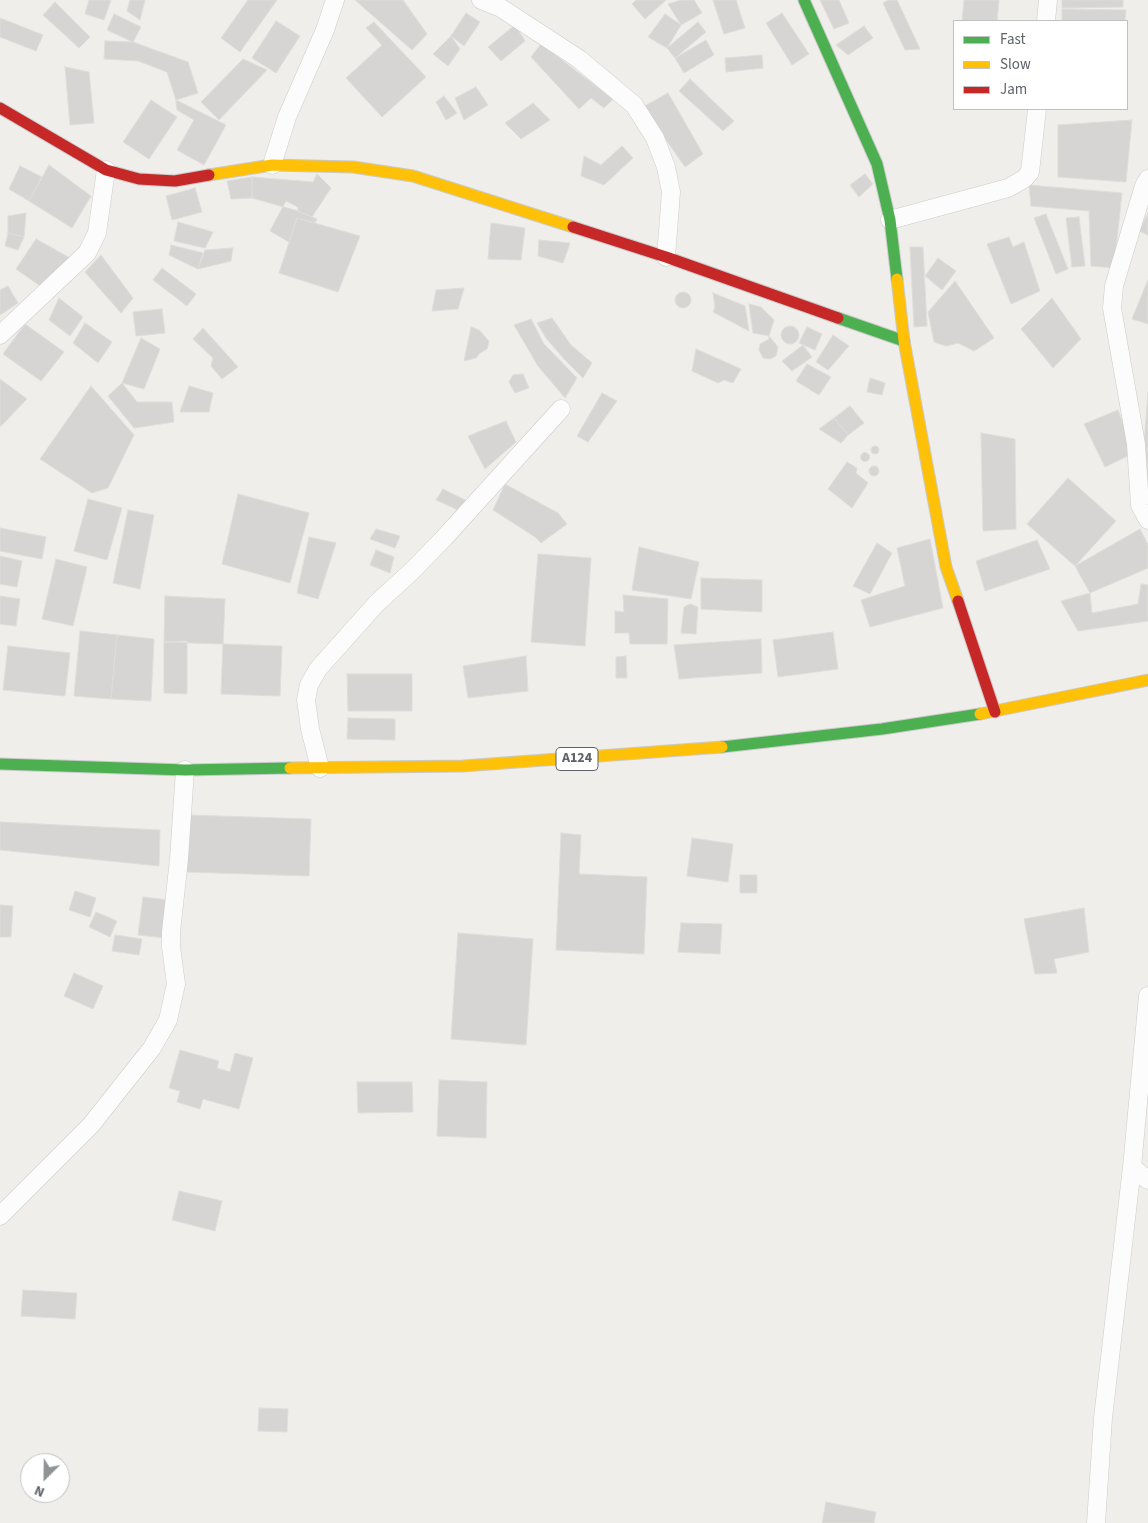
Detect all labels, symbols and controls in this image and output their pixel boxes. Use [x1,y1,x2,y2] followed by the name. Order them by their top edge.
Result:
[953,20,1128,110] legend
[1000,29,1026,50] text: Fast
[1000,54,1031,75] text: Slow
[1000,79,1027,100] text: Jam
[556,748,598,771] road number: A124
[20,1453,70,1503] north arrow
[31,1480,48,1502] text: N

